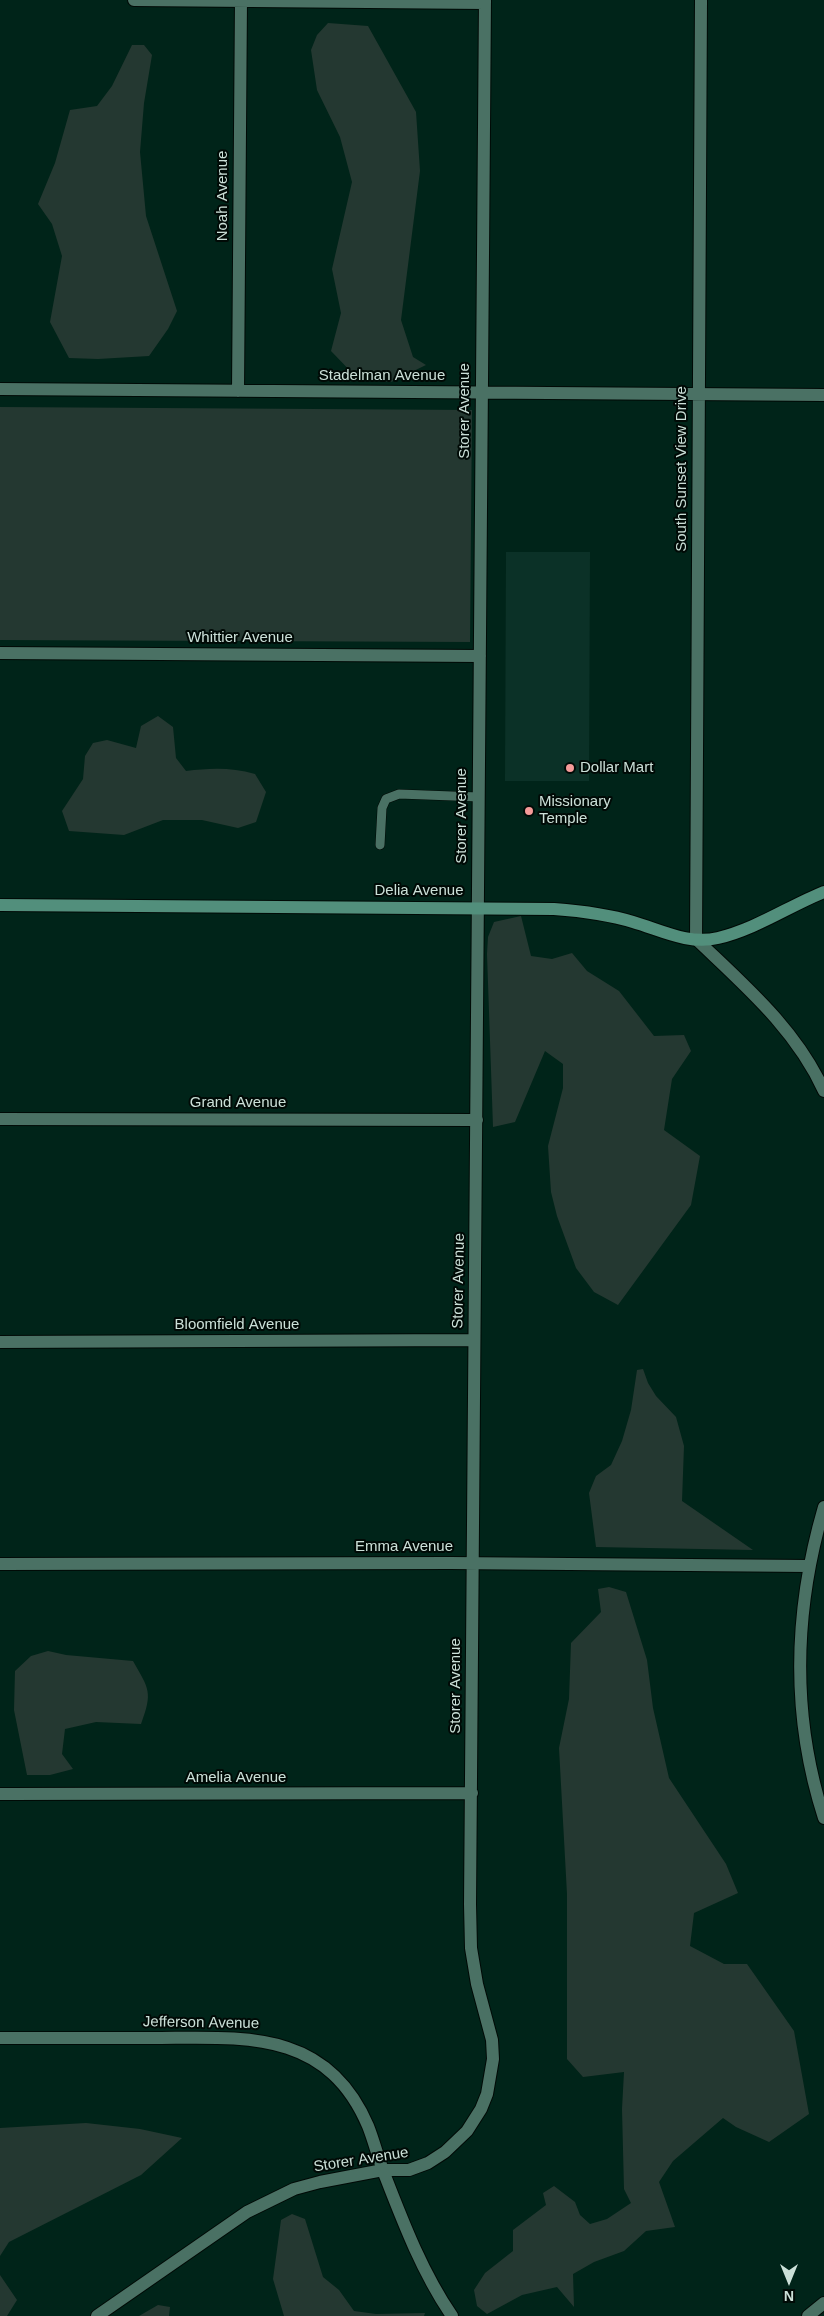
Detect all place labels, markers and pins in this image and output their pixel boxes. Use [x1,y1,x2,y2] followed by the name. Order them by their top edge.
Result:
[580,759,653,777] place label: Dollar Mart
[564,762,576,774] marker: Dollar Mart
[539,793,611,828] place label: Missionary Temple
[523,805,535,817] marker: Missionary Temple

